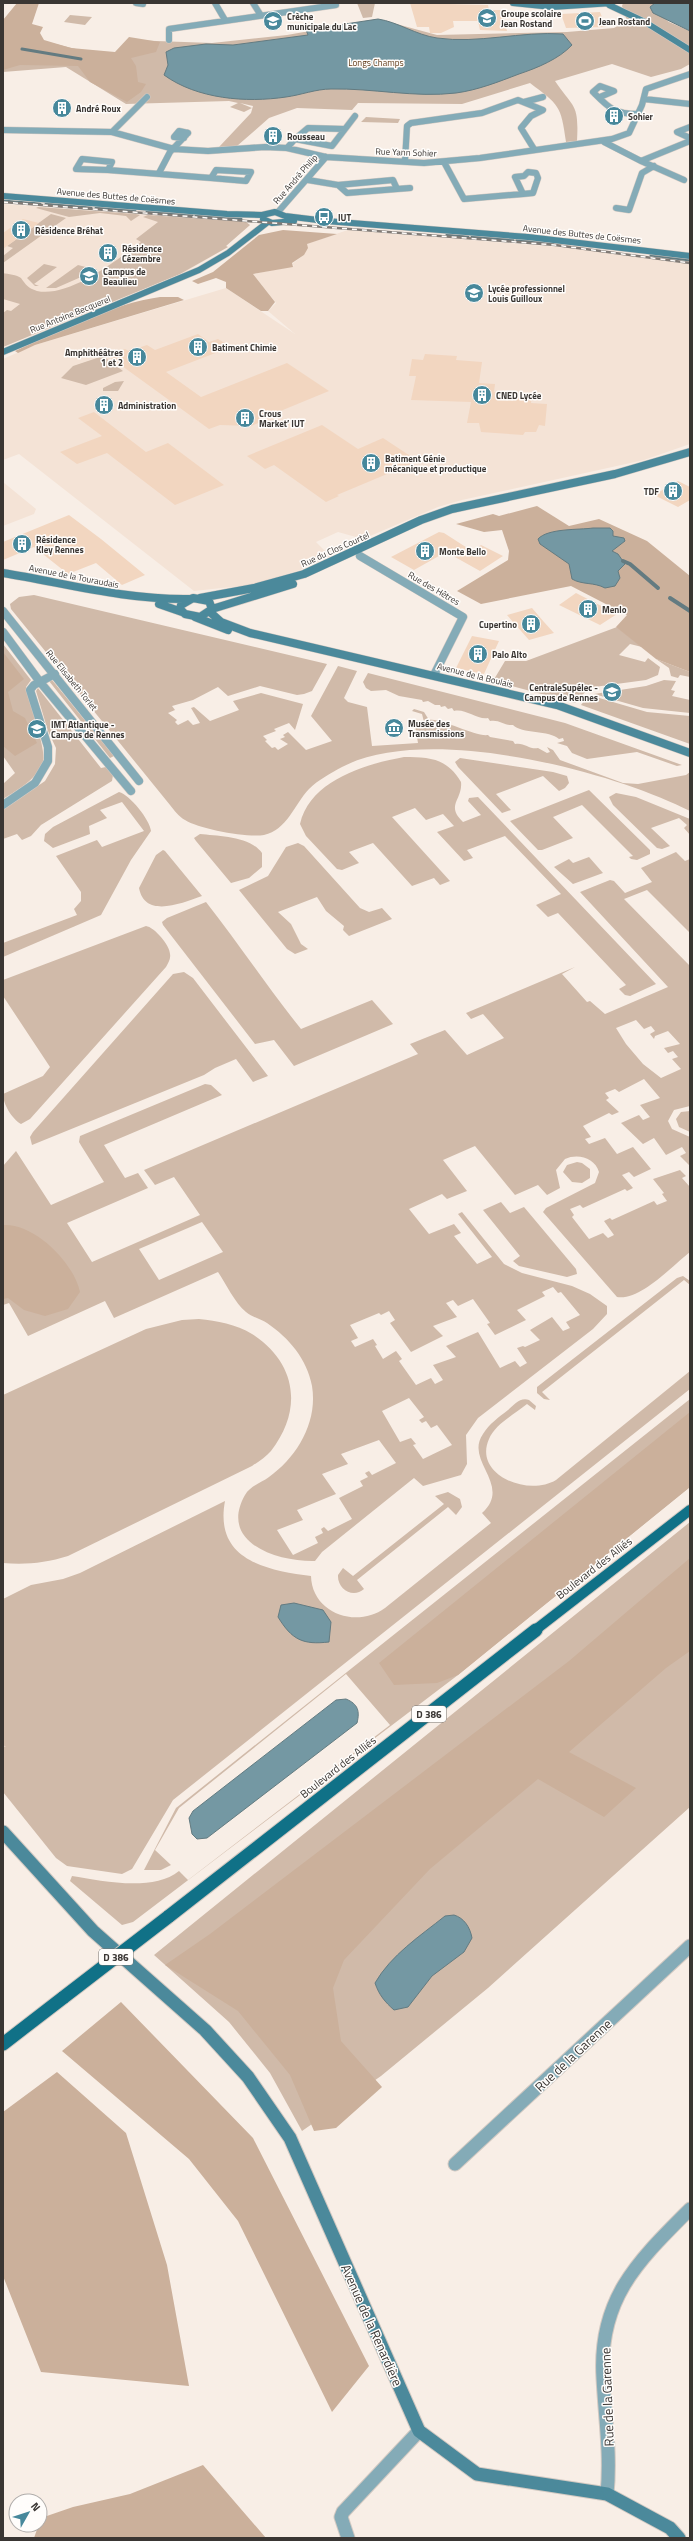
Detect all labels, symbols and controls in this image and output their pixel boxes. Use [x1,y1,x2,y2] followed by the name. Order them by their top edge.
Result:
[476,7,498,29] school or university icon: Groupe scolaire Jean Rostand
[501,7,562,30] place label: Groupe scolaire Jean Rostand
[262,10,284,32] school or university icon: Crèche municipale du Lac
[287,10,356,33] place label: Crèche municipale du Lac
[574,10,596,32] sports icon: Jean Rostand
[599,15,650,28] place label: Jean Rostand
[348,56,404,69] park label: Longs Champs
[51,97,73,119] building icon: André Roux
[76,102,122,115] place label: André Roux
[603,105,625,127] building icon: Sohier
[628,110,654,123] place label: Sohier
[262,125,284,147] building icon: Rousseau
[287,130,325,143] place label: Rousseau
[375,144,437,160] street label: Rue Yann Sohier
[270,151,320,207] street label: Rue André Philip
[56,184,176,208] street label: Avenue des Buttes de Coësmes
[313,206,335,228] bus stop icon: IUT
[338,211,351,224] place label: IUT
[10,219,32,241] building icon: Résidence Bréhat
[522,221,642,247] street label: Avenue des Buttes de Coësmes
[35,224,104,237] place label: Résidence Bréhat
[97,242,119,264] building icon: Résidence Cézembre
[122,242,162,265] place label: Résidence Cézembre
[78,265,100,287] school or university icon: Campus de Beaulieu
[103,265,146,288] place label: Campus de Beaulieu
[463,282,485,304] school or university icon: Lycée professionnel Louis Guilloux
[488,282,565,305] place label: Lycée professionnel Louis Guilloux
[28,292,112,336] street label: Rue Antoine Becquerel
[187,336,209,358] building icon: Batiment Chimie
[212,341,277,354] place label: Batiment Chimie
[65,346,123,369] place label: Amphithéâtres 1 et 2
[126,346,148,368] building icon: Amphithéâtres 1 et 2
[471,384,493,406] building icon: CNED Lycée
[496,389,542,402] place label: CNED Lycée
[93,394,115,416] building icon: Administration
[118,399,176,412] place label: Administration
[234,407,256,429] building icon: Crous Market’ IUT
[259,407,305,430] place label: Crous Market’ IUT
[360,452,382,474] building icon: Batiment Génie mécanique et productique
[385,452,487,475] place label: Batiment Génie mécanique et productique
[662,480,684,502] building icon: TDF
[644,485,659,498] place label: TDF
[299,528,371,570] street label: Rue du Clos Courtel
[11,533,33,555] building icon: Résidence Kley Rennes
[36,533,84,556] place label: Résidence Kley Rennes
[414,540,436,562] building icon: Monte Bello
[439,545,486,558] place label: Monte Bello
[28,561,120,591] street label: Avenue de la Touraudais
[406,568,462,608] street label: Rue des Hêtres
[577,598,599,620] building icon: Menlo
[602,603,627,616] place label: Menlo
[520,613,542,635] building icon: Cupertino
[479,618,517,631] place label: Cupertino
[467,643,489,665] building icon: Palo Alto
[43,647,101,714] street label: Rue Elisabeth Torlet
[492,648,527,661] place label: Palo Alto
[436,659,514,691] street label: Avenue de la Boulais
[524,681,598,704] place label: CentraleSupélec - Campus de Rennes
[601,681,623,703] school or university icon: CentraleSupélec - Campus de Rennes
[383,717,405,739] museum icon: Musée des Transmissions
[408,717,464,740] place label: Musée des Transmissions
[26,718,48,740] school or university icon: IMT Atlantique - Campus de Rennes
[51,718,125,741] place label: IMT Atlantique - Campus de Rennes
[553,1533,635,1603] street label: Boulevard des Alliés
[412,1706,446,1722] road number: D 386
[297,1732,379,1802] street label: Boulevard des Alliés
[99,1949,133,1965] road number: D 386
[530,2014,616,2096] street label: Rue de la Garenne
[336,2261,408,2389] street label: Avenue de la Renardière
[595,2347,619,2447] street label: Rue de la Garenne
[8,2493,48,2533] north arrow
[27,2499,44,2515] text: N

